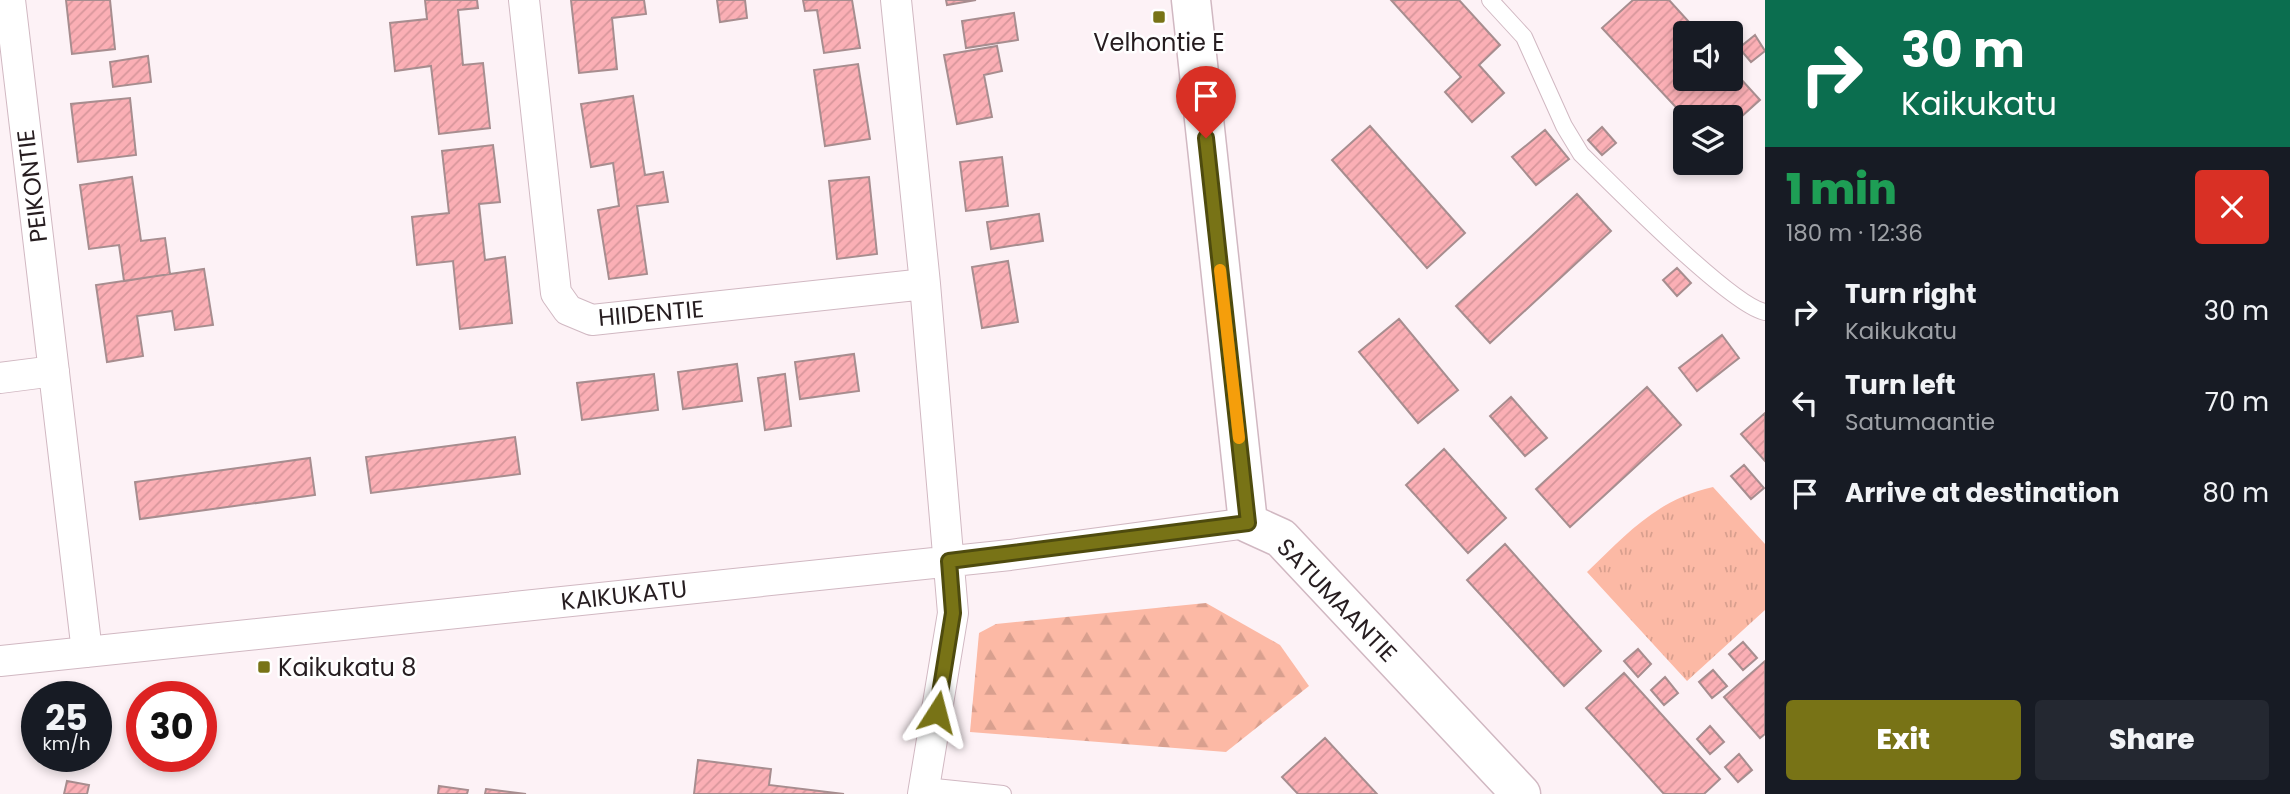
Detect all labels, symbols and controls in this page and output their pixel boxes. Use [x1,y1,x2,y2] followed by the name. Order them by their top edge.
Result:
[1151,9,1167,25] marker: Velhontie E
[1901,16,2025,84] text: 30 m
[1673,21,1743,175] map controls
[1673,21,1743,91] button: sound
[1093,26,1225,59] place label: Velhontie E
[1786,28,1877,119] icon: right
[1176,66,1236,138] pin
[1187,77,1225,115] icon: arrive
[1901,81,2057,126] text: Kaikukatu
[1673,105,1743,175] button: layers
[9,128,55,244] street label: PEIKONTIE
[1786,160,1897,219] text: 1 min
[2195,170,2269,244] button: close
[1786,217,1923,249] text: 180 m · 12:36
[1845,276,1977,312] text: Turn right
[597,292,705,334] street label: HIIDENTIE
[1786,293,1824,331] icon: right
[2204,293,2269,329] text: 30 m
[1845,315,1957,347] text: Kaikukatu
[1845,367,1956,403] text: Turn left
[1786,384,1824,422] icon: left
[2205,384,2269,420] text: 70 m
[1845,406,1995,438] text: Satumaantie
[1786,475,1824,513] icon: arrive
[1845,475,2120,511] text: Arrive at destination
[2203,475,2269,511] text: 80 m
[1269,531,1405,669] street label: SATUMAANTIE
[559,572,689,618] street label: KAIKUKATU
[278,651,416,684] place label: Kaikukatu 8
[256,659,272,675] marker: Kaikukatu 8
[900,675,974,749] position arrow
[126,681,217,772] speed limit sign: 30
[45,693,88,742] text: 25
[1786,700,2021,780] button: Exit
[2035,700,2269,780] button: Share
[43,731,90,756] text: km/h

